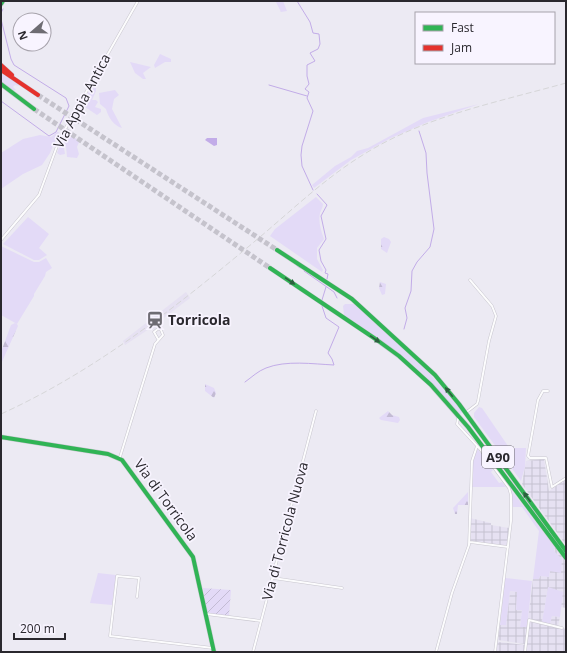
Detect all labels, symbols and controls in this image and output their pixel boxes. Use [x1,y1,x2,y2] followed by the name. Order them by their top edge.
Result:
[12,12,52,52] north arrow
[415,12,555,64] legend
[451,19,474,36] text: Fast
[14,29,31,42] text: N
[450,39,472,56] text: Jam
[49,50,115,151] street label: Via Appia Antica
[284,277,295,285] one-way arrow
[145,310,165,330] station icon: Torricola
[168,310,230,329] place label: Torricola
[370,335,381,343] one-way arrow
[445,387,454,398] one-way arrow
[482,446,514,468] road number: A90
[130,455,202,544] street label: Via di Torricola
[257,460,312,602] street label: Via di Torricola Nuova
[523,492,531,502] one-way arrow
[14,615,65,641] scale bar
[20,620,55,637] text: 200 m

